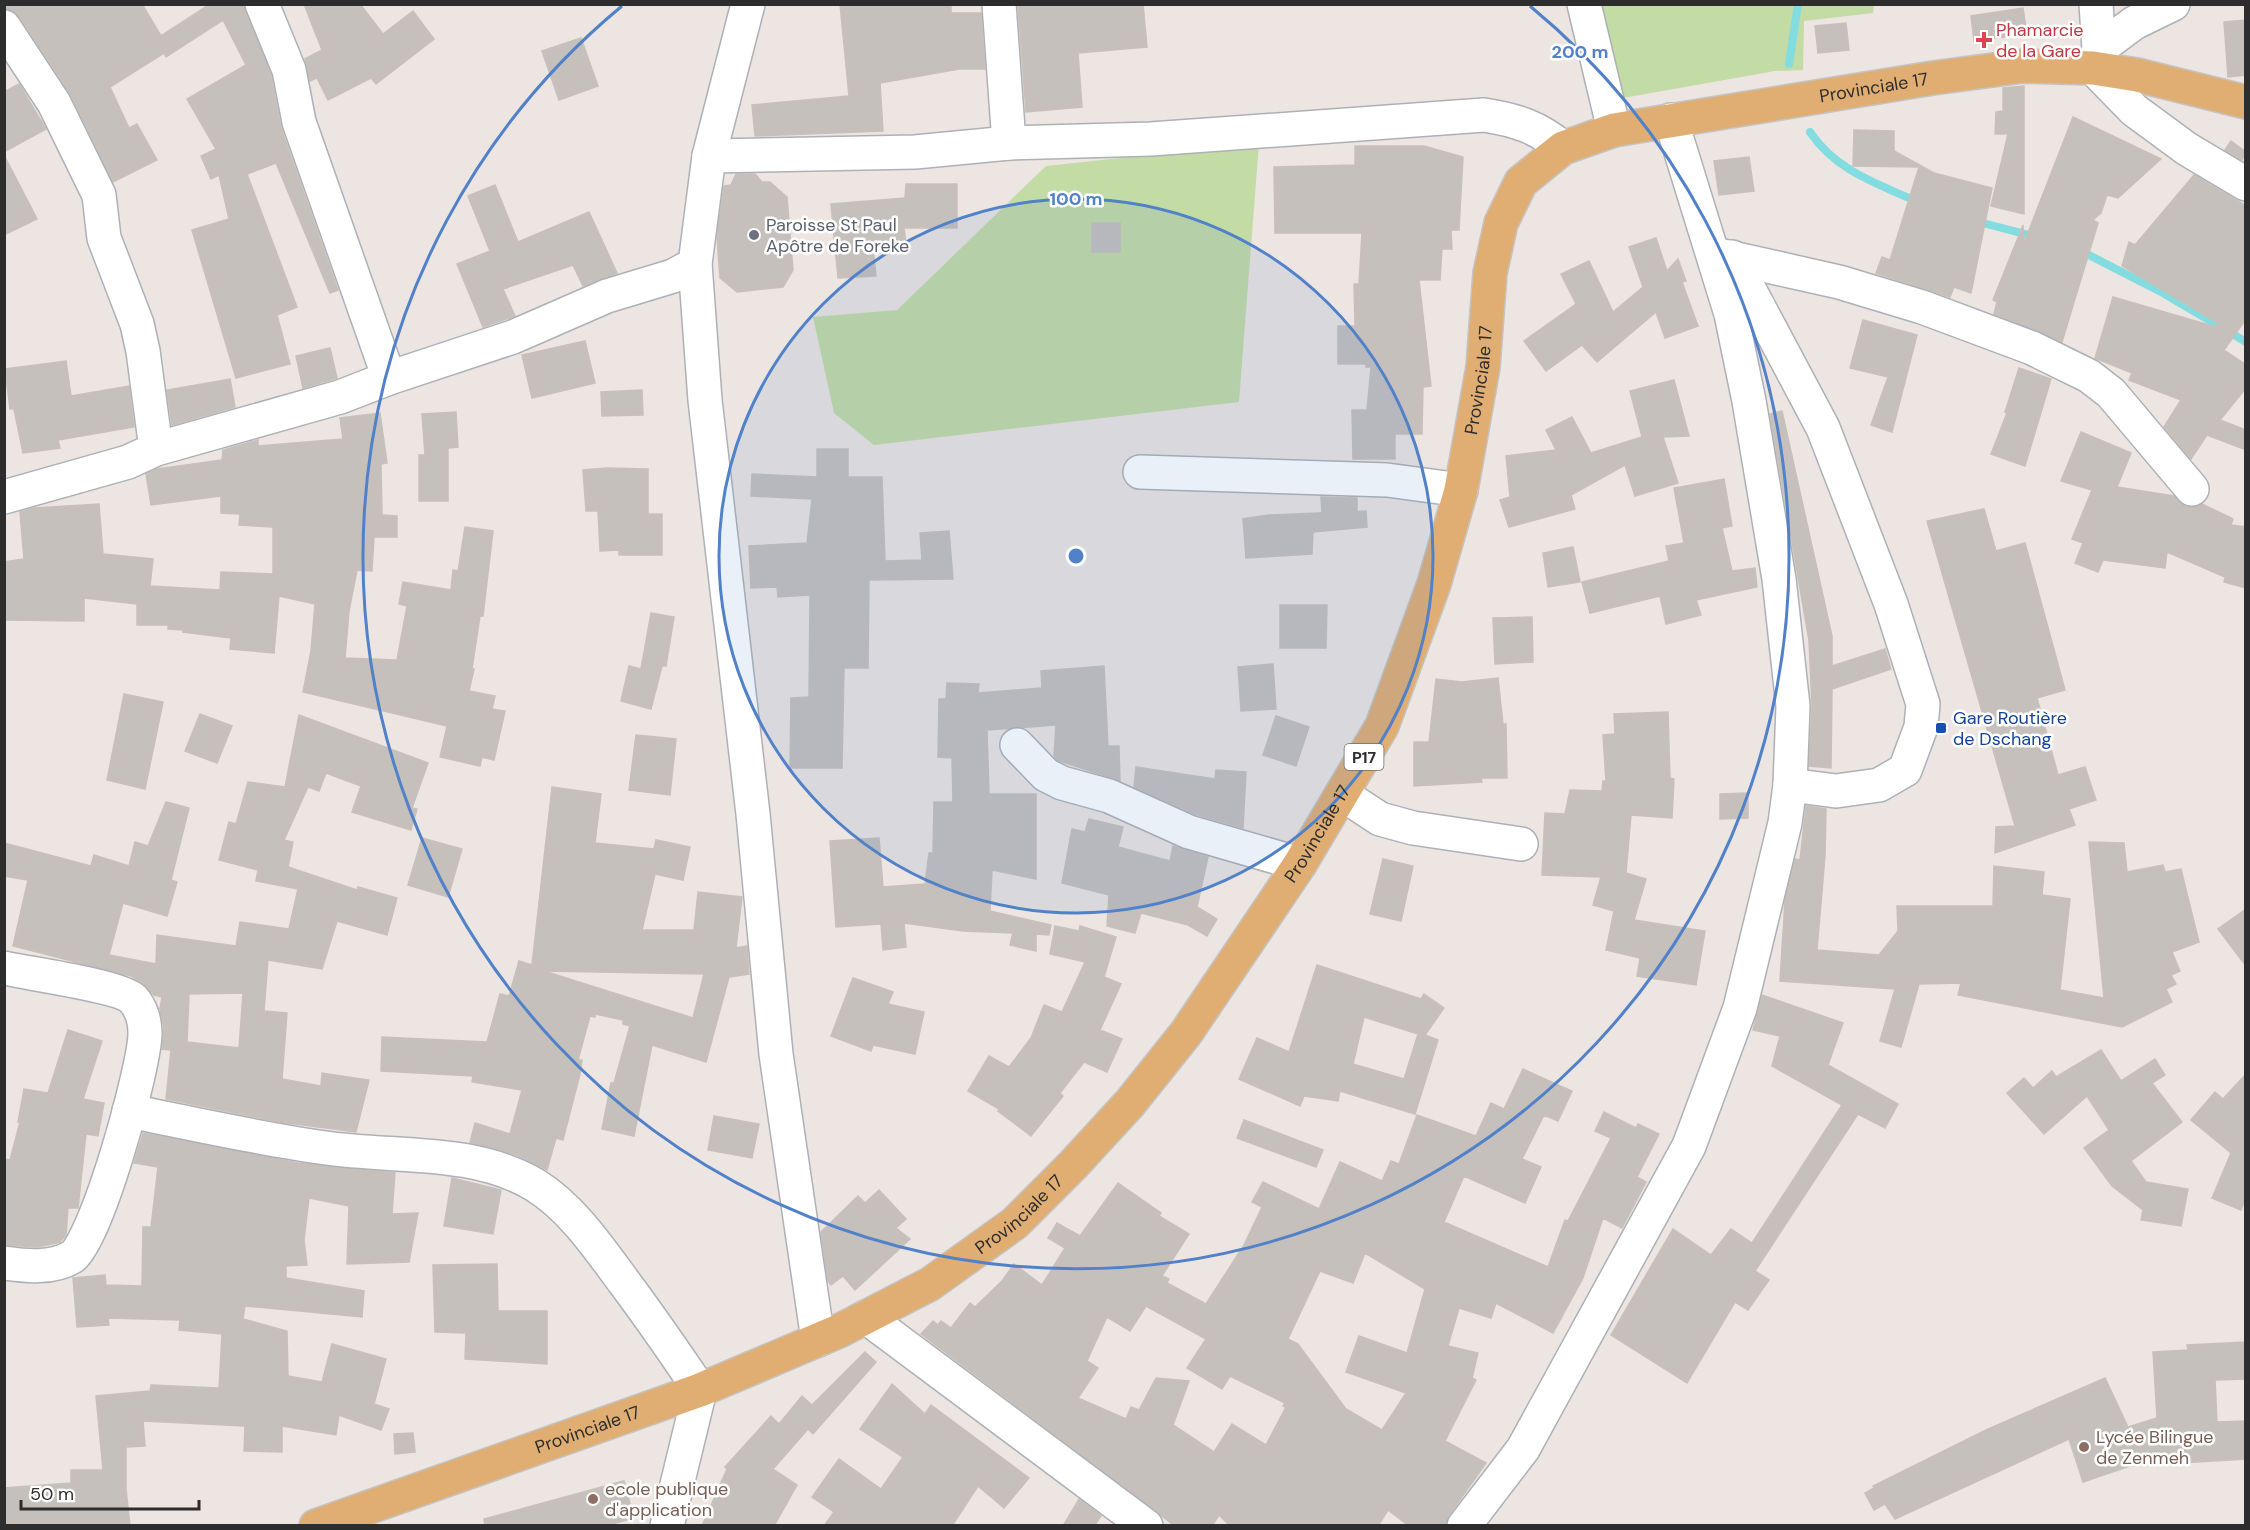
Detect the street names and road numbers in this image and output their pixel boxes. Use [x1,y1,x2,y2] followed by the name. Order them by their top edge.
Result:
[1818,67,1930,108] street label: Provinciale 17
[1459,325,1498,437] street label: Provinciale 17
[1344,744,1384,770] road number: P17
[1279,781,1356,887] street label: Provinciale 17
[970,1170,1068,1260] street label: Provinciale 17
[532,1400,643,1460] street label: Provinciale 17

